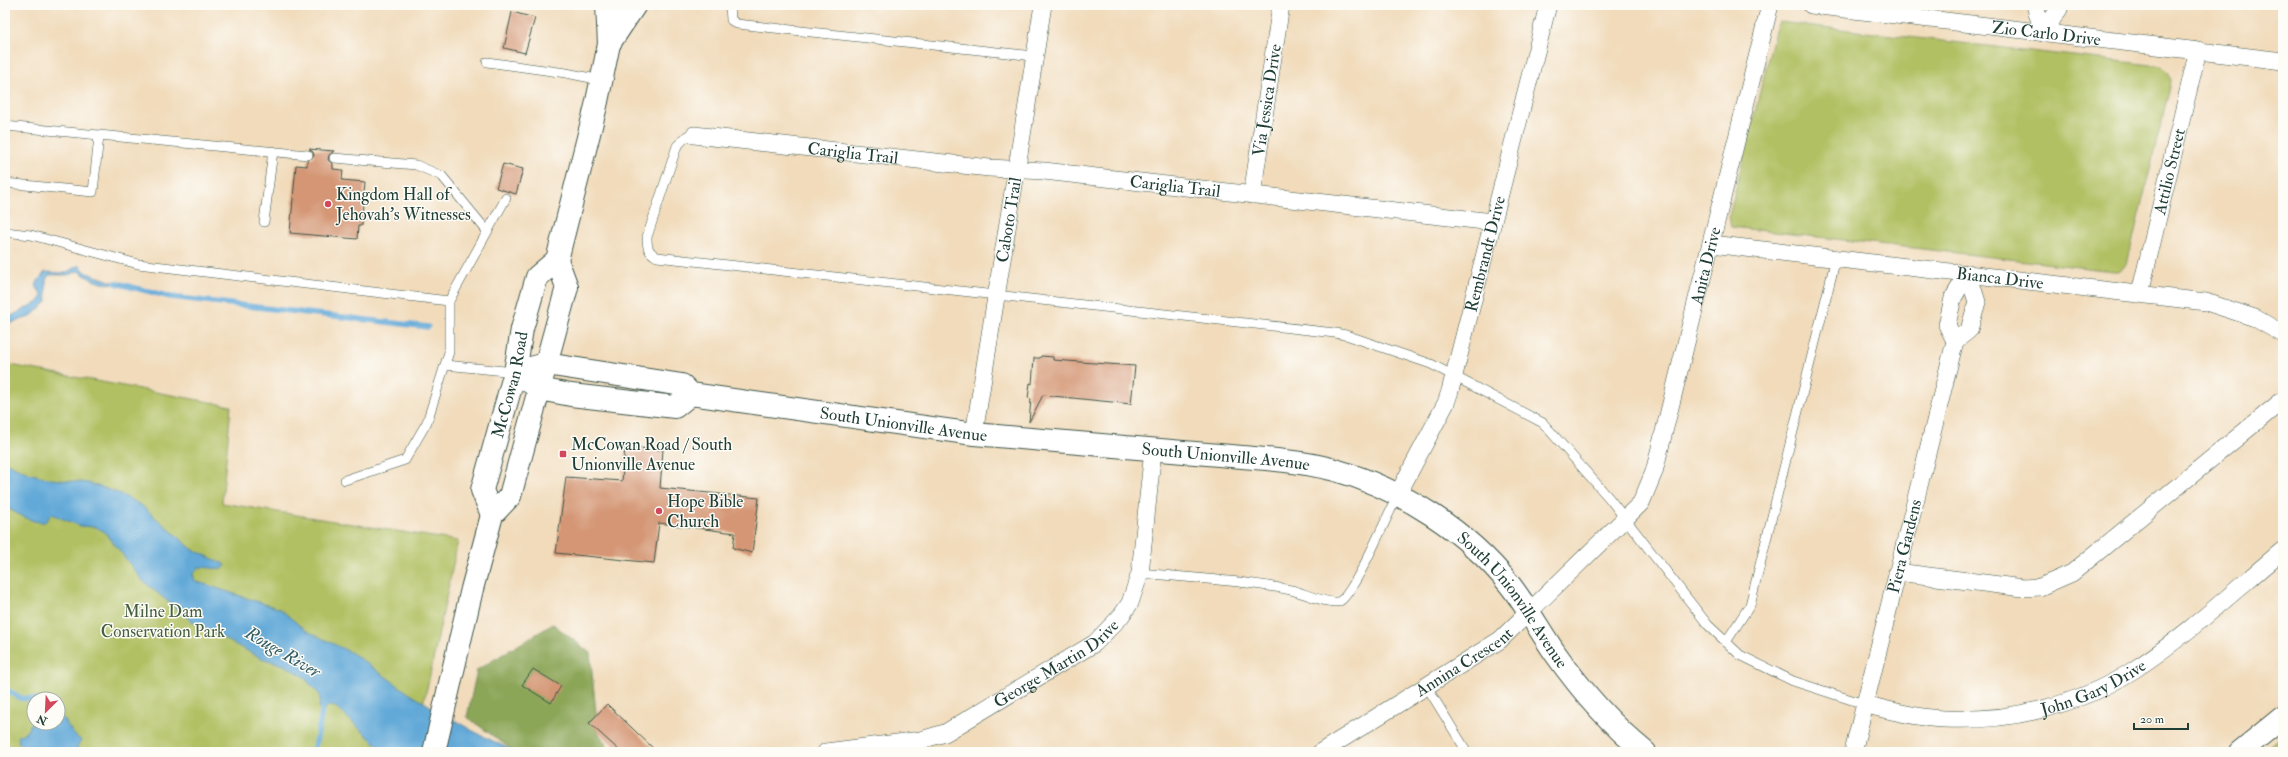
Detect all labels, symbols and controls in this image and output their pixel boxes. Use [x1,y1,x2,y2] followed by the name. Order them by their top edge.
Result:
[1991,17,2102,50] street label: Zio Carlo Drive
[1248,43,1286,158] street label: Via Jessica Drive
[2149,126,2190,218] street label: Attilio Street
[807,138,900,169] street label: Cariglia Trail
[1129,171,1222,202] street label: Cariglia Trail
[992,175,1026,264] street label: Caboto Trail
[335,184,471,226] place label: Kingdom Hall of Jehovah's Witnesses
[1460,194,1510,314] street label: Rembrandt Drive
[323,199,333,209] marker: Kingdom Hall of Jehovah's Witnesses
[1686,225,1725,308] street label: Anita Drive
[1955,263,2045,294] street label: Bianca Drive
[487,329,533,440] street label: McCowan Road
[818,402,988,446] street label: South Unionville Avenue
[571,434,732,475] place label: McCowan Road / South Unionville Avenue
[1141,438,1311,475] street label: South Unionville Avenue
[558,449,568,459] marker: McCowan Road / South Unionville Avenue
[667,491,743,532] place label: Hope Bible Church
[1883,497,1926,595] street label: Piera Gardens
[654,506,664,516] marker: Hope Bible Church
[1453,527,1572,672] street label: South Unionville Avenue
[101,601,225,642] park label: Milne Dam Conservation Park
[990,615,1123,712] street label: George Martin Drive
[240,621,326,684] water label: Rouge River
[1411,623,1518,702] street label: Annina Crescent
[2037,655,2150,721] street label: John Gary Drive
[26,691,66,731] north arrow
[2134,705,2188,731] scale bar
[34,711,50,728] text: N
[2140,712,2165,727] text: 20 m

